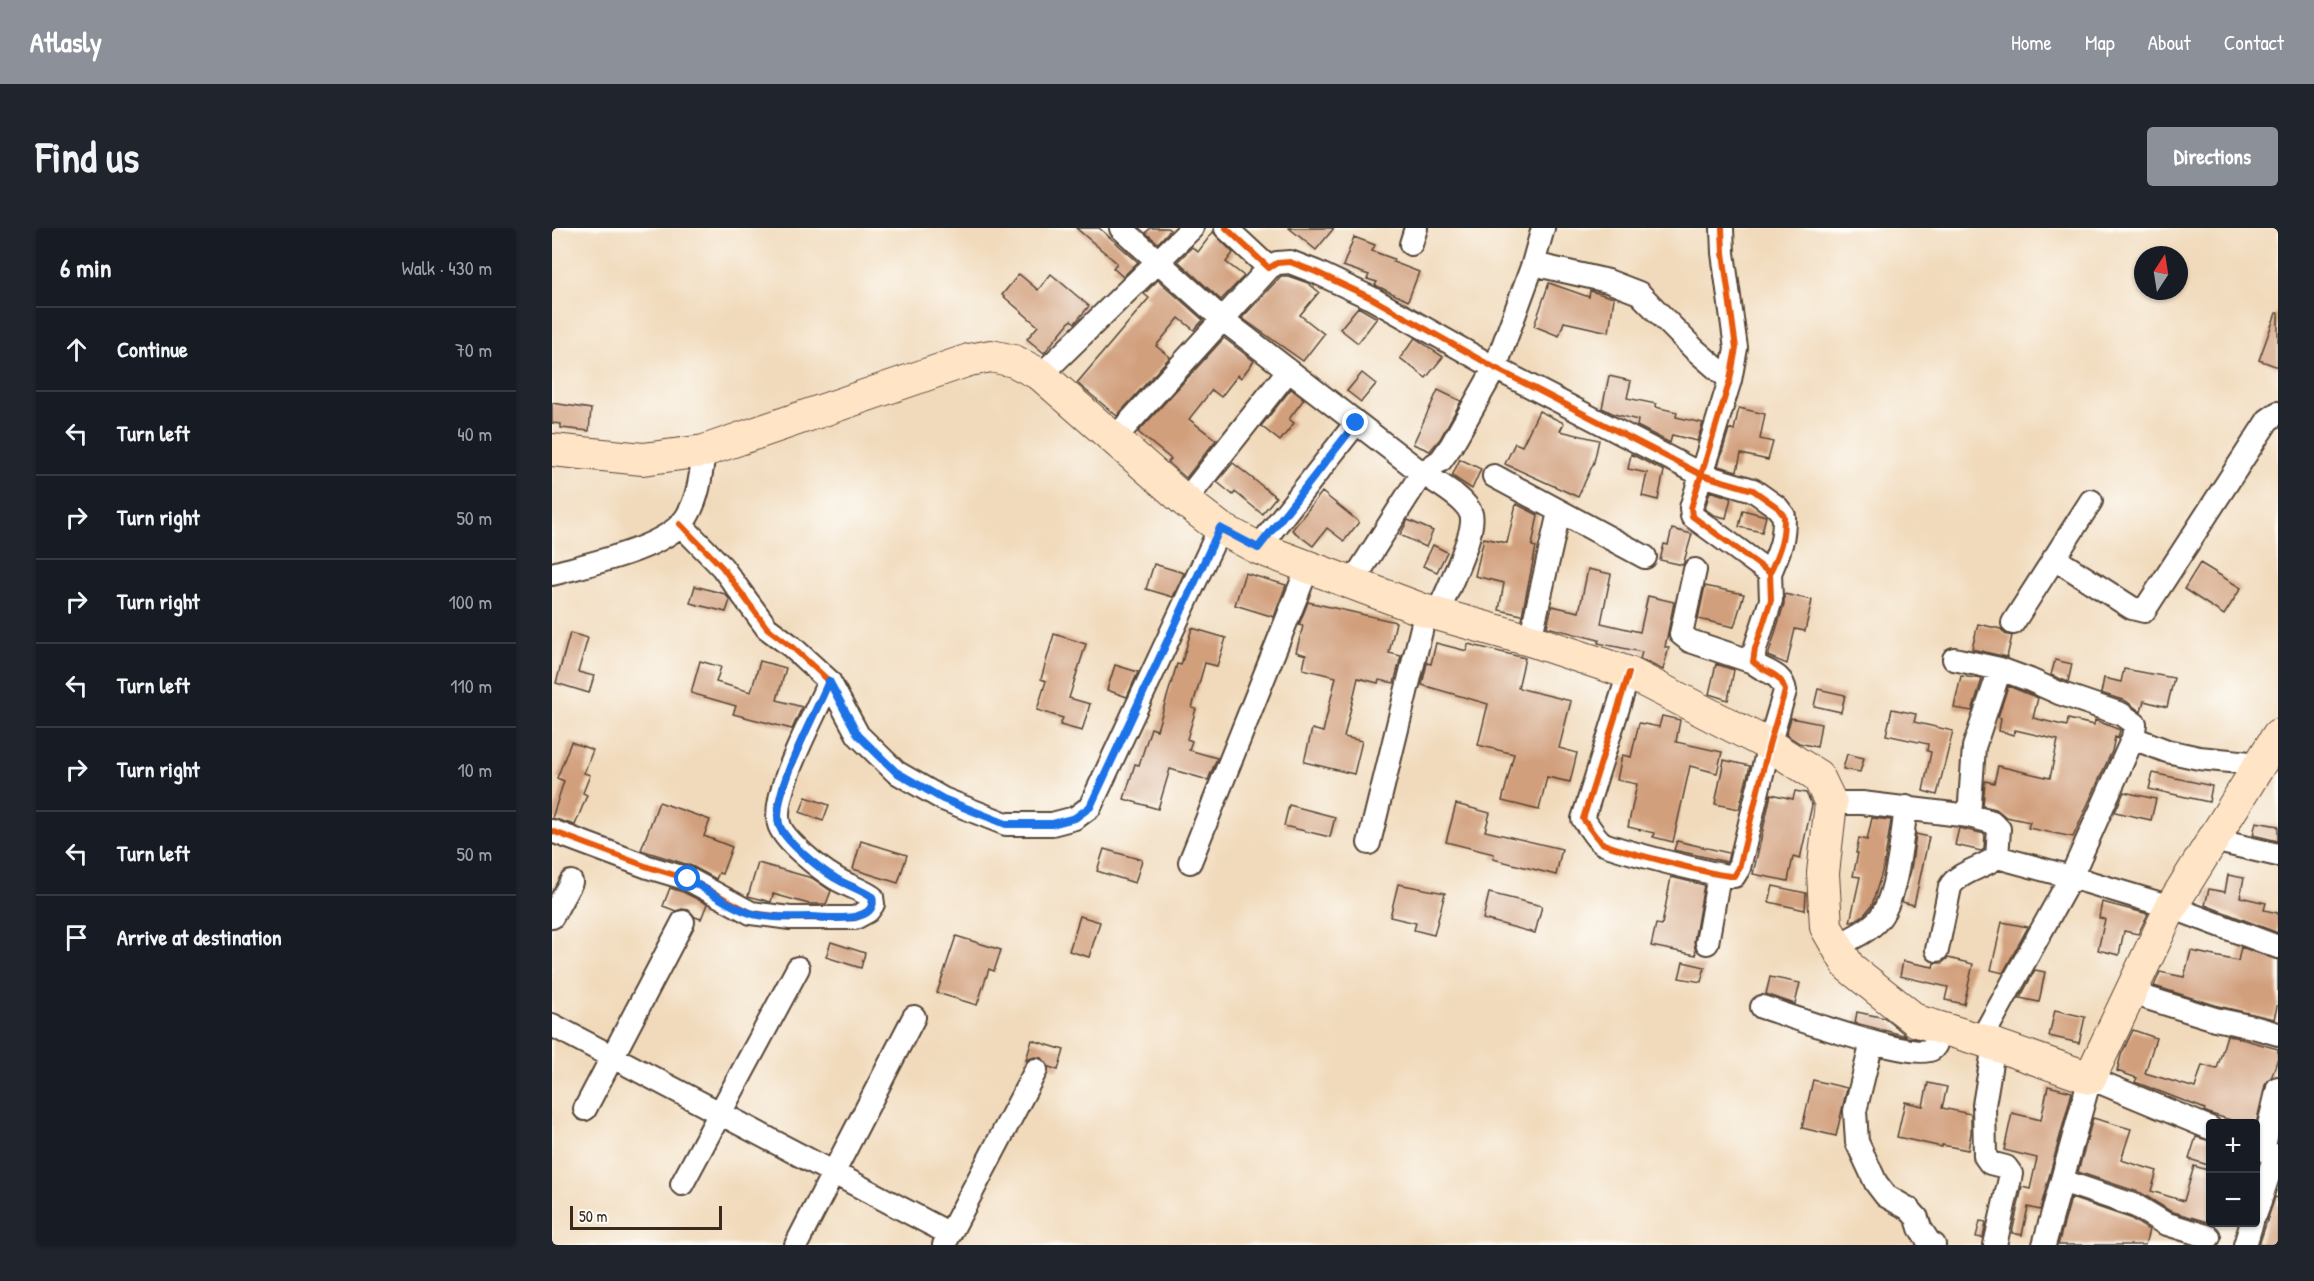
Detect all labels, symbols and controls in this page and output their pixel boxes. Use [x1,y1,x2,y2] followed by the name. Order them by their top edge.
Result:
[30,23,102,61] text: Atlasly
[2011,28,2052,57] text: Home
[2085,28,2115,57] text: Map
[2148,28,2191,57] text: About
[2224,28,2284,57] text: Contact
[2147,127,2278,186] button: Directions
[36,128,139,185] text: Find us
[2134,246,2188,300] north arrow
[60,250,112,285] text: 6 min
[401,254,492,281] text: Walk · 430 m
[60,333,93,366] icon: ahead
[117,334,188,364] text: Continue
[455,336,492,363] text: 70 m
[1342,409,1368,435] route end
[60,417,93,450] icon: left
[117,418,190,448] text: Turn left
[457,420,492,447] text: 40 m
[60,501,93,534] icon: right
[117,502,200,532] text: Turn right
[456,504,492,531] text: 50 m
[60,585,93,618] icon: right
[117,586,200,616] text: Turn right
[449,588,492,615] text: 100 m
[60,669,93,702] icon: left
[117,670,190,700] text: Turn left
[450,672,492,699] text: 110 m
[60,753,93,786] icon: right
[117,754,200,784] text: Turn right
[458,756,492,783] text: 10 m
[60,837,93,870] icon: left
[117,838,190,868] text: Turn left
[456,840,492,867] text: 50 m
[674,865,700,891] route start
[60,921,93,954] icon: arrive
[117,922,282,952] text: Arrive at destination
[2206,1119,2260,1227] map controls
[2206,1119,2260,1173] button: +
[2206,1173,2260,1227] button: −
[570,1203,722,1230] scale bar
[579,1205,608,1227] text: 50 m

